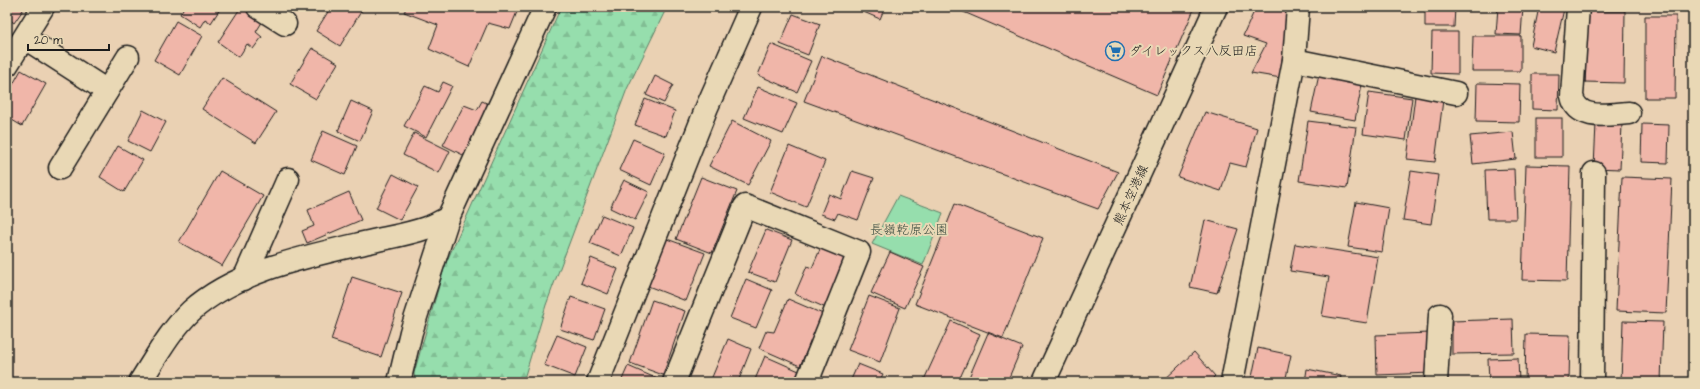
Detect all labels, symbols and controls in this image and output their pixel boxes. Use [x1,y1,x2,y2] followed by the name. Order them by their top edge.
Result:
[28,26,109,52] scale bar
[34,32,63,49] text: 20 m
[1104,40,1126,62] supermarket icon: ダイレックス八反田店
[1129,42,1257,60] place label: ダイレックス八反田店
[1109,161,1153,228] street label: 熊本空港線
[870,221,948,239] park label: 長嶺乾原公園

